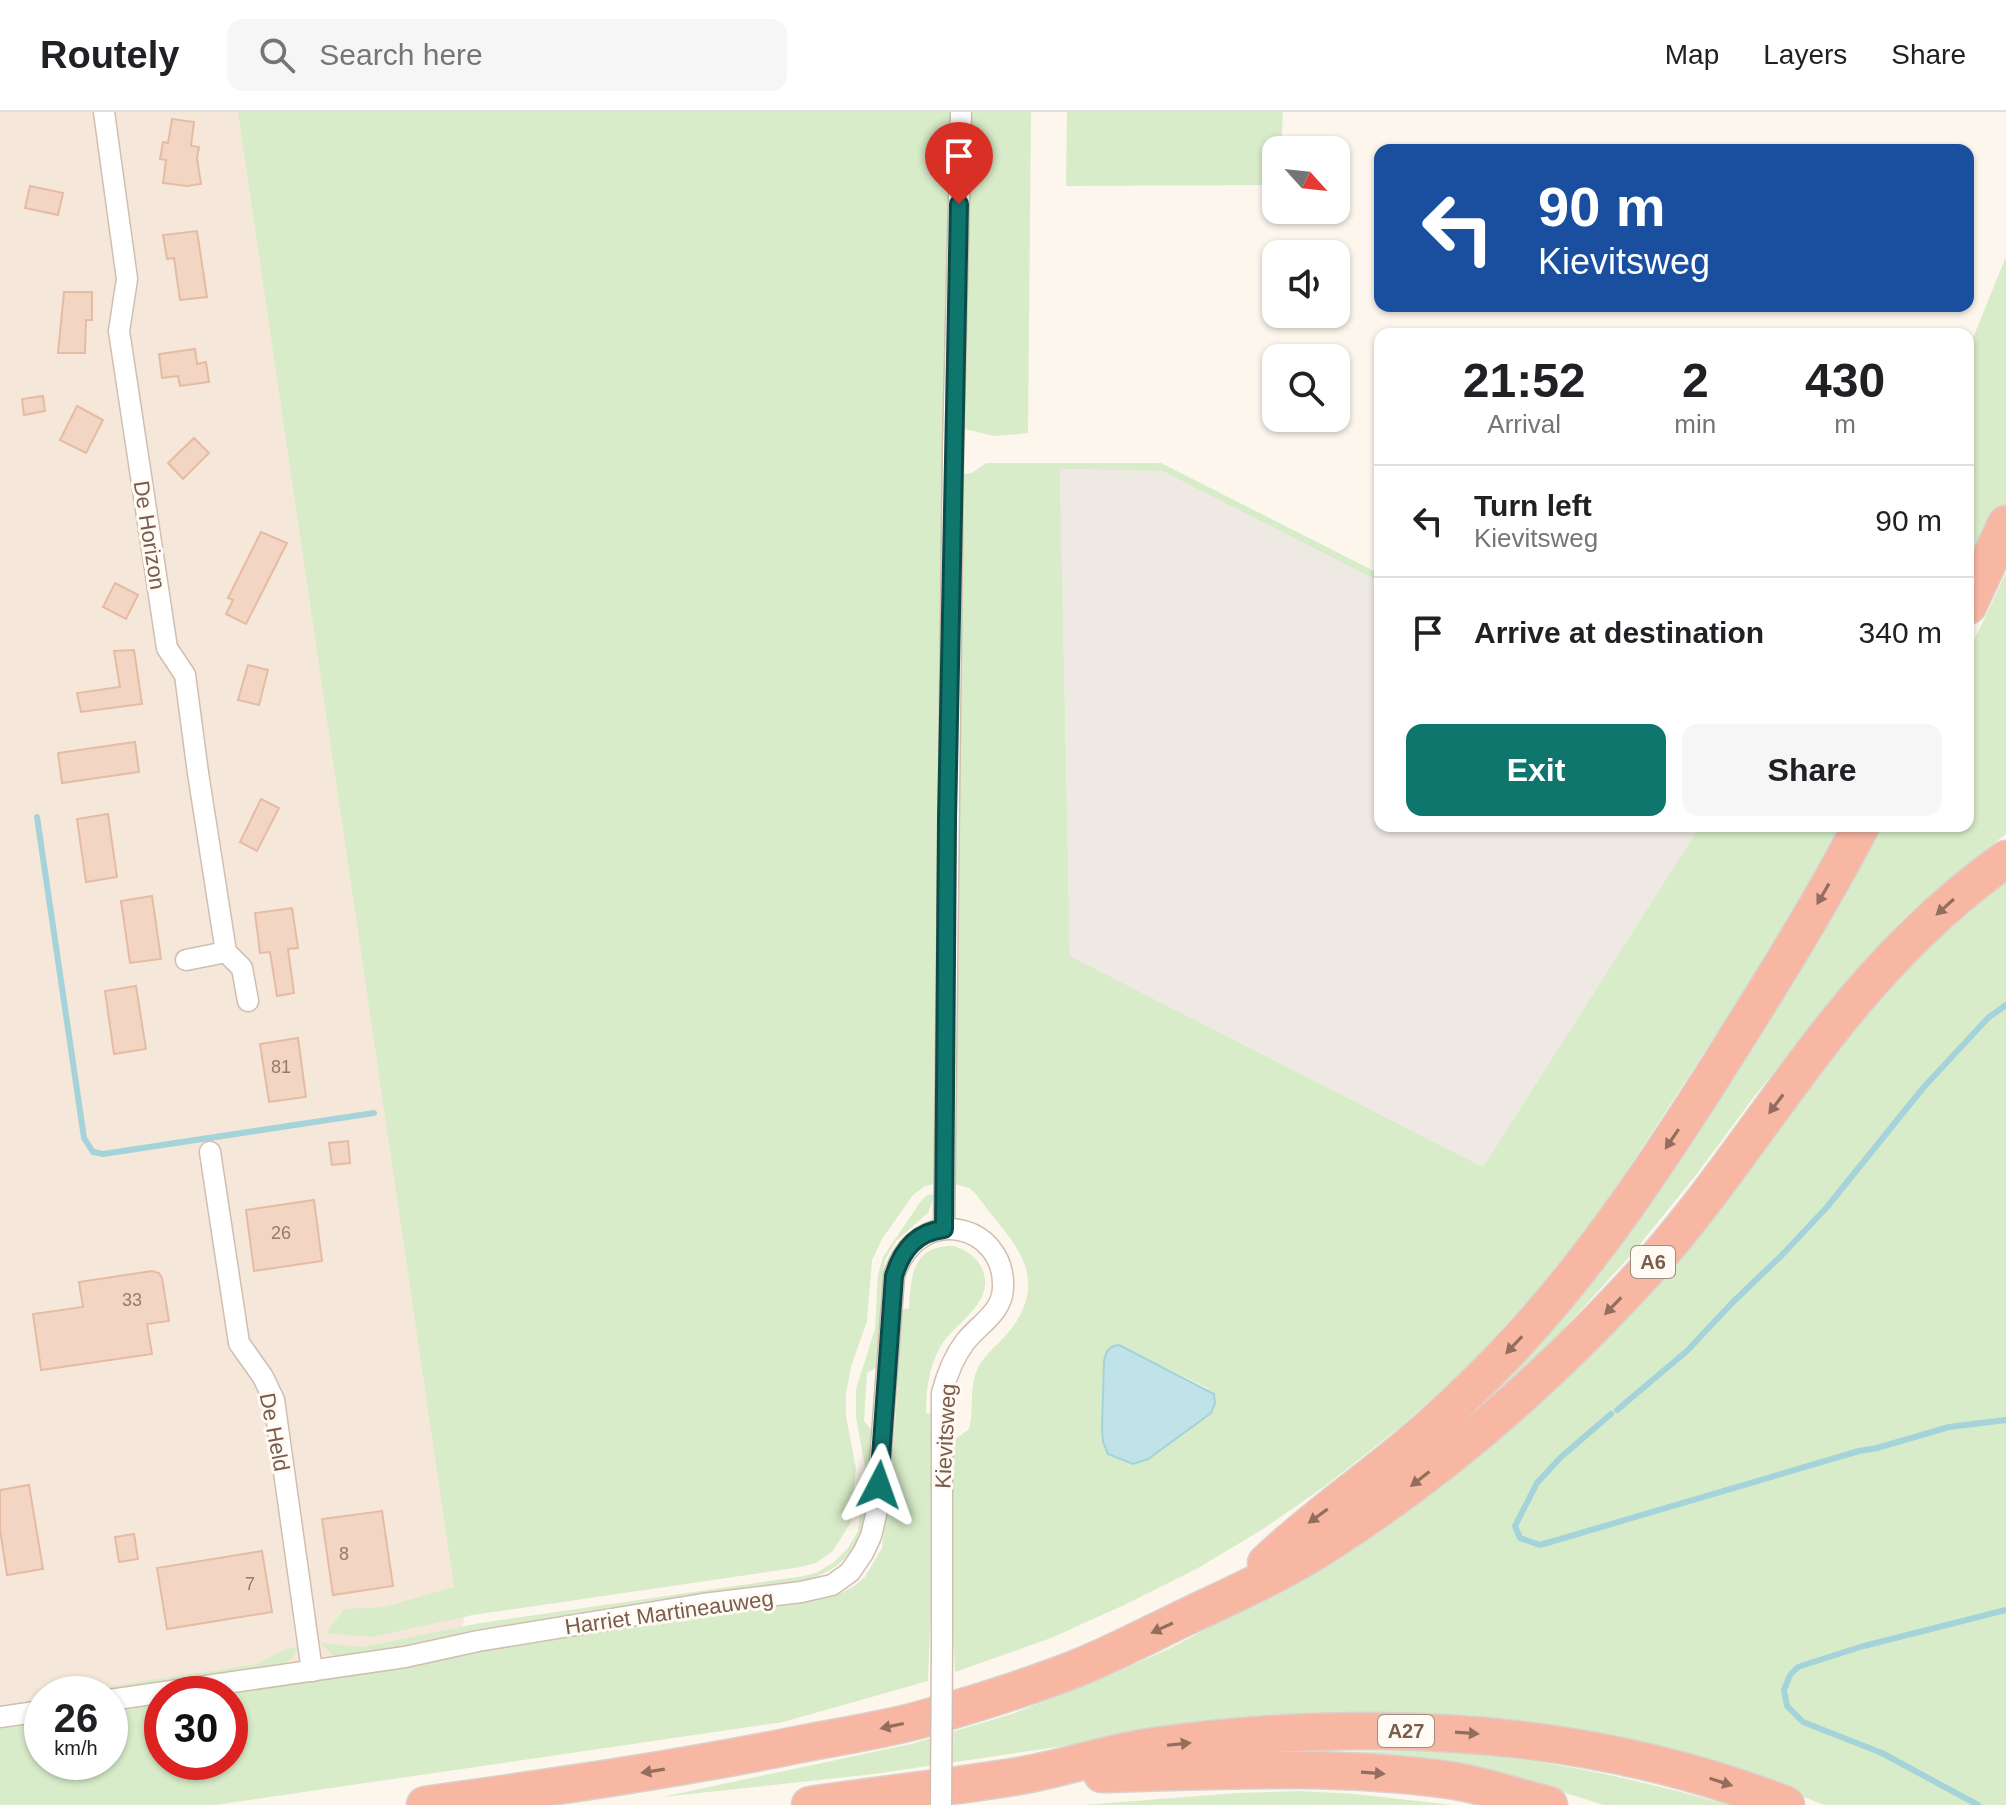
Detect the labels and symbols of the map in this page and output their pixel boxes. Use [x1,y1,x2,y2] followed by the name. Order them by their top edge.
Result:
[925,122,993,204] pin
[1262,136,1350,224] north arrow
[129,479,170,591] street label: De Horizon
[1816,883,1830,905] one-way arrow
[1935,897,1954,915] one-way arrow
[271,1057,291,1077] house number: 81
[1769,1094,1785,1114] one-way arrow
[1665,1129,1680,1150] one-way arrow
[271,1223,291,1243] house number: 26
[1631,1246,1675,1278] road number: A6
[122,1290,142,1310] house number: 33
[1604,1296,1623,1315] one-way arrow
[1505,1335,1523,1354] one-way arrow
[930,1383,961,1489] street label: Kievitsweg
[255,1391,294,1473] street label: De Held
[837,1443,921,1527] position arrow
[1409,1471,1430,1487] one-way arrow
[1308,1507,1328,1523] one-way arrow
[339,1544,349,1564] house number: 8
[245,1574,255,1594] house number: 7
[563,1585,775,1640] street label: Harriet Martineauweg
[1151,1621,1174,1635] one-way arrow
[144,1676,248,1780] speed limit sign: 30
[1378,1715,1434,1747] road number: A27
[880,1720,905,1732] one-way arrow
[1455,1727,1480,1740] one-way arrow
[1167,1737,1192,1750] one-way arrow
[640,1765,665,1778] one-way arrow
[1361,1767,1386,1780] one-way arrow
[1710,1777,1734,1789] one-way arrow

